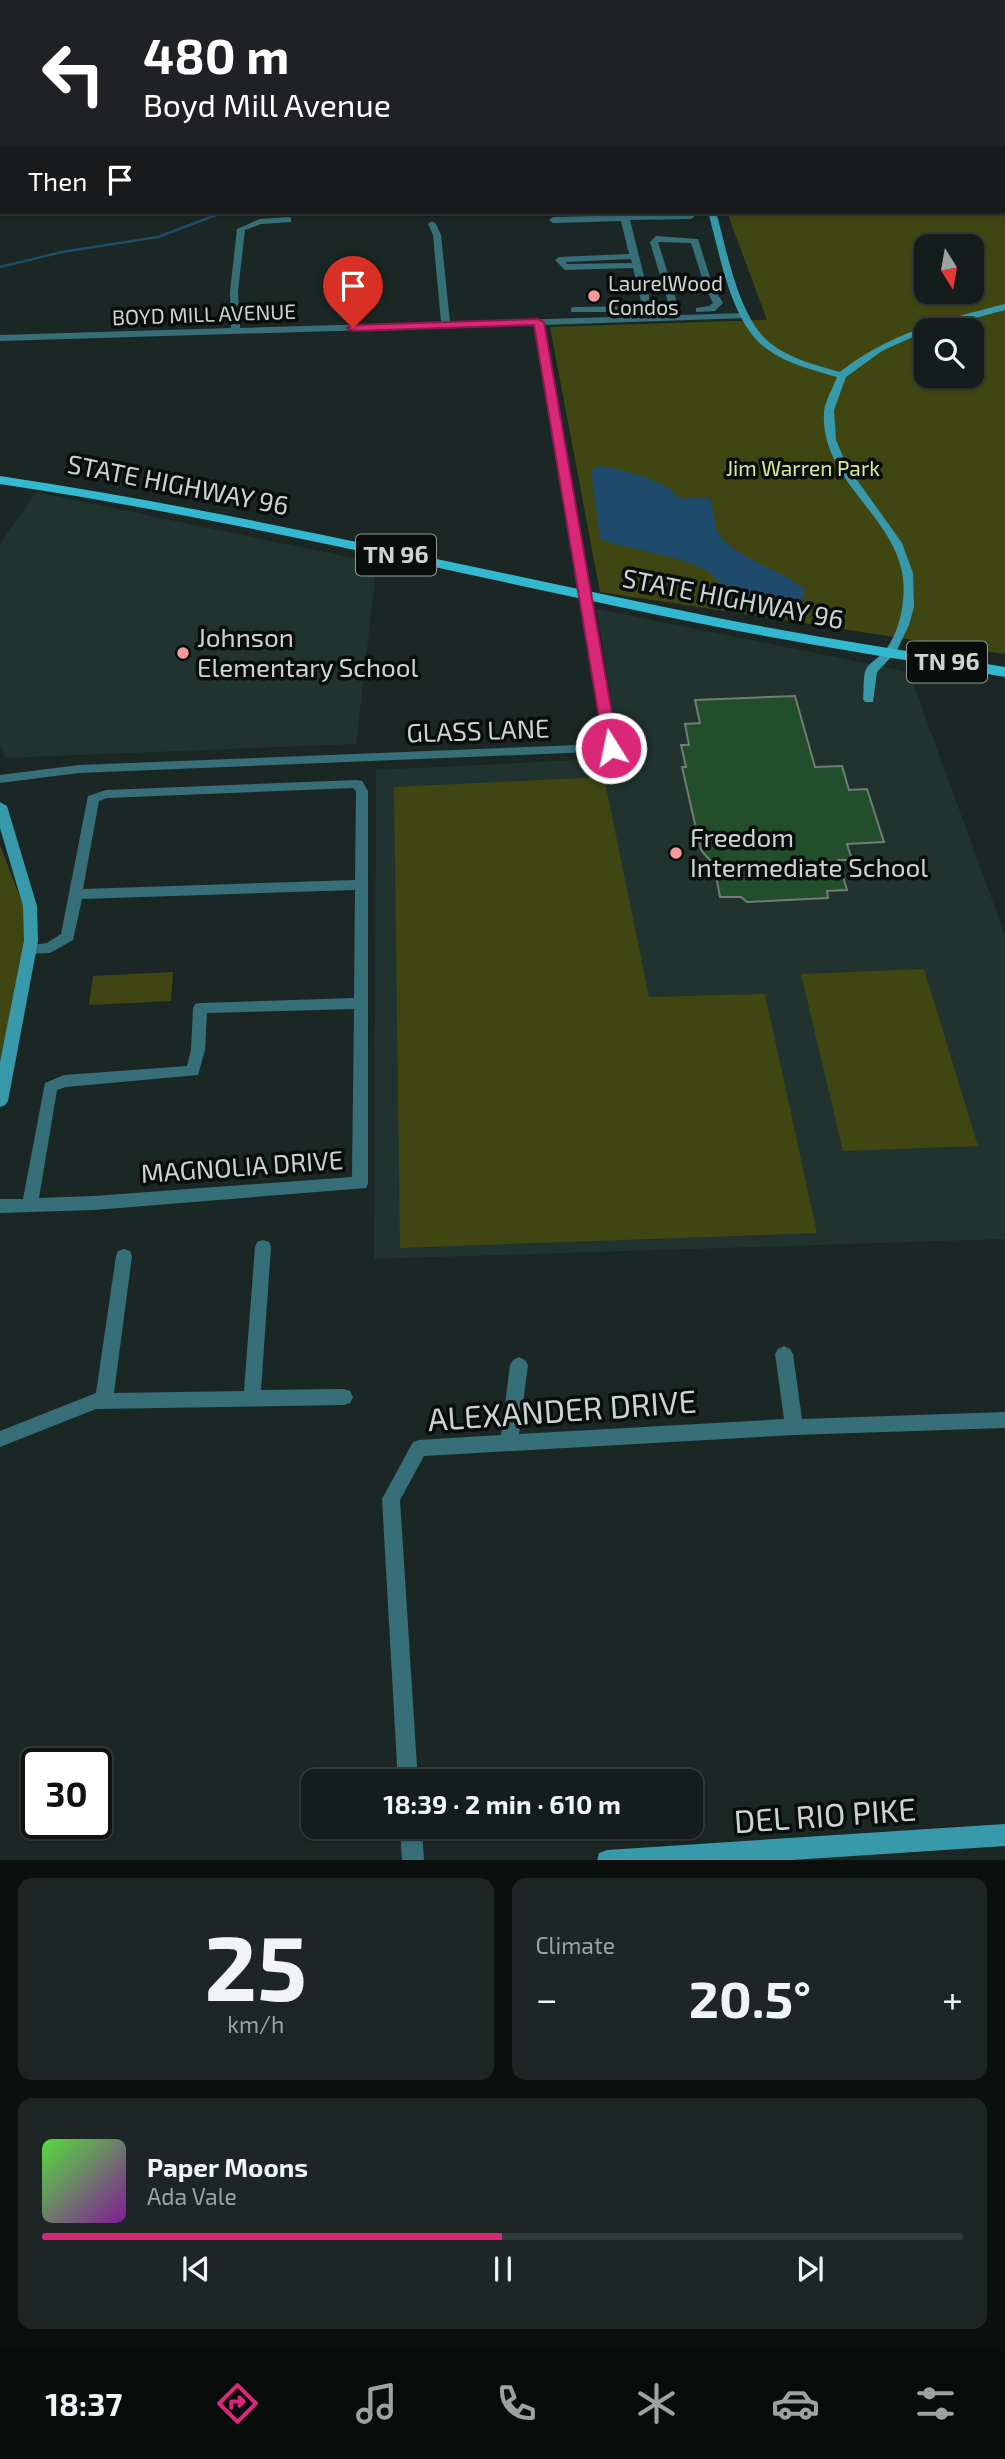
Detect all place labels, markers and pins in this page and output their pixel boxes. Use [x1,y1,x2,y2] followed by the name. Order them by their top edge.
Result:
[323,256,383,328] pin
[608,270,723,319] place label: LaurelWood Condos
[586,288,602,304] marker: LaurelWood Condos
[197,621,419,682] place label: Johnson Elementary School
[175,645,191,661] marker: Johnson Elementary School
[690,821,928,882] place label: Freedom Intermediate School
[668,845,684,861] marker: Freedom Intermediate School

